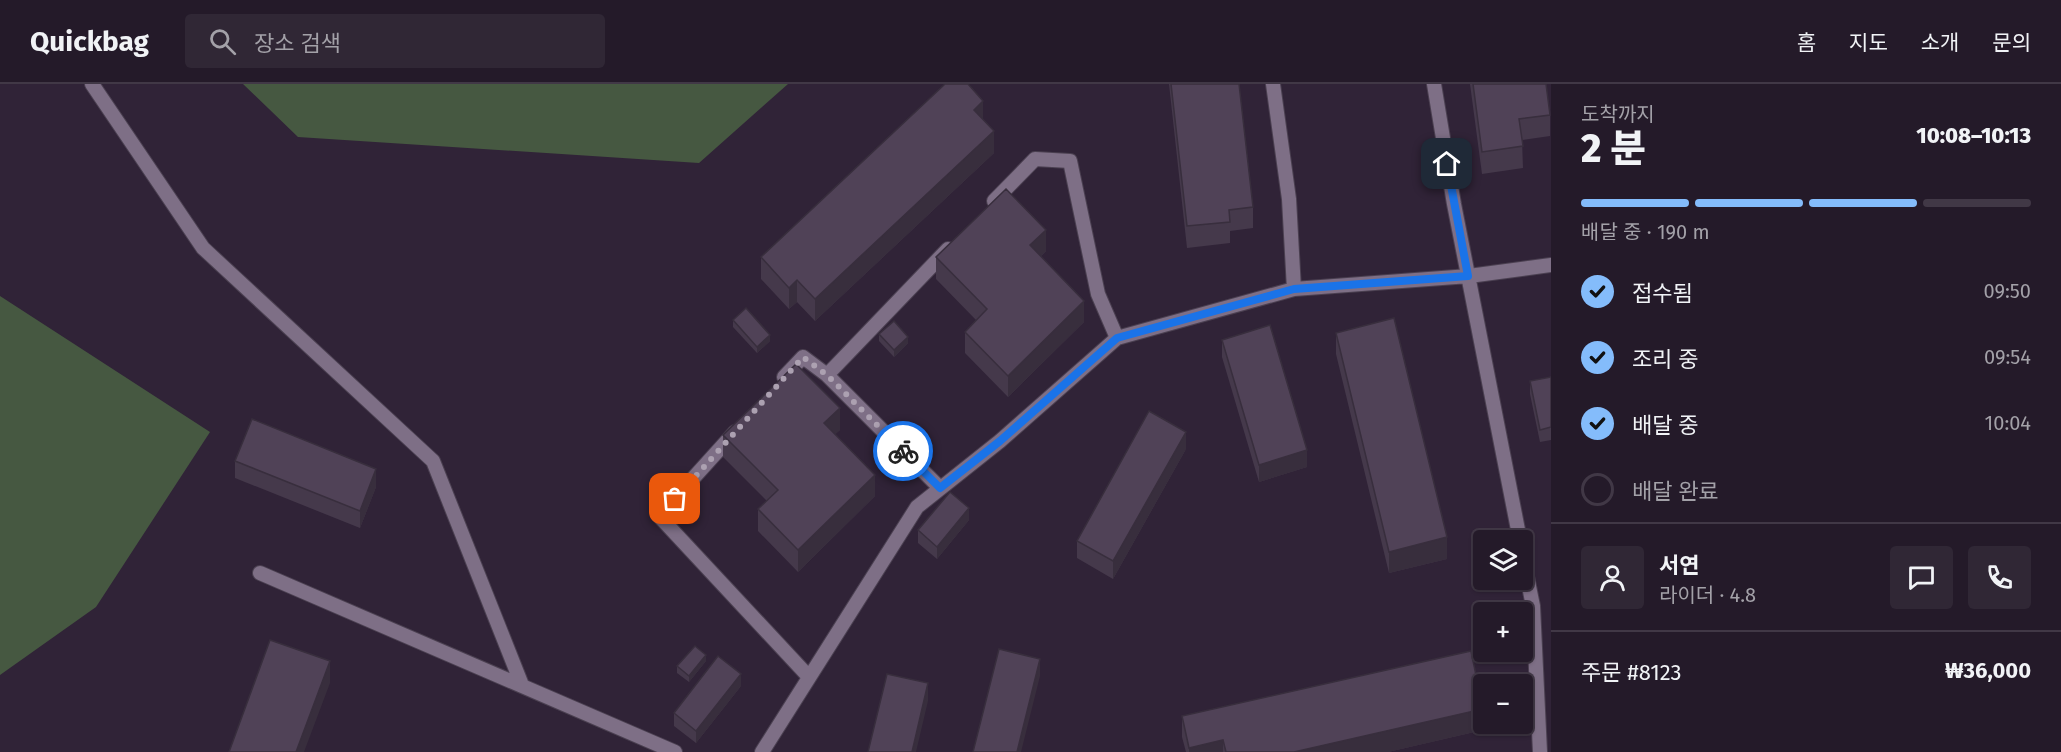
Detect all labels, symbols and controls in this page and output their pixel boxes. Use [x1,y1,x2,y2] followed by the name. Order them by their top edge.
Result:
[185,14,605,68] search box
[30,25,149,58] text: Quickbag
[206,25,239,58] icon: search
[254,30,341,57] text: 장소 검색
[1797,30,1816,56] text: 홈
[1849,30,1888,56] text: 지도
[1921,30,1959,56] text: 소개
[1992,30,2031,56] text: 문의
[1581,102,1655,126] text: 도착까지
[1916,122,2031,149] text: 10:08–10:13
[1581,126,1646,172] text: 2 분
[1421,138,1472,189] pin
[1430,147,1463,180] icon: home
[1581,220,1710,244] text: 배달 중 · 190 m
[1581,275,1614,308] icon: check
[1983,279,2031,303] text: 09:50
[1632,280,1693,307] text: 접수됨
[1581,341,1614,374] icon: check
[1984,345,2031,369] text: 09:54
[1632,346,1699,373] text: 조리 중
[1581,407,1614,440] icon: check
[1985,411,2031,435] text: 10:04
[1632,412,1699,439] text: 배달 중
[873,421,933,481] courier
[887,435,920,468] icon: bike
[649,473,700,524] pin
[1632,478,1719,505] text: 배달 완료
[658,482,691,515] icon: bag
[1473,530,1533,734] map controls
[1473,530,1533,590] button: layers
[1581,546,1644,609] button: person
[1890,546,1953,609] button: chat
[1968,546,2031,609] button: phone
[1659,552,1699,579] text: 서연
[1659,583,1756,607] text: 라이더 · 4.8
[1473,602,1533,662] button: +
[1945,657,2031,684] text: ₩36,000
[1581,659,1681,686] text: 주문 #8123
[1473,674,1533,734] button: −

